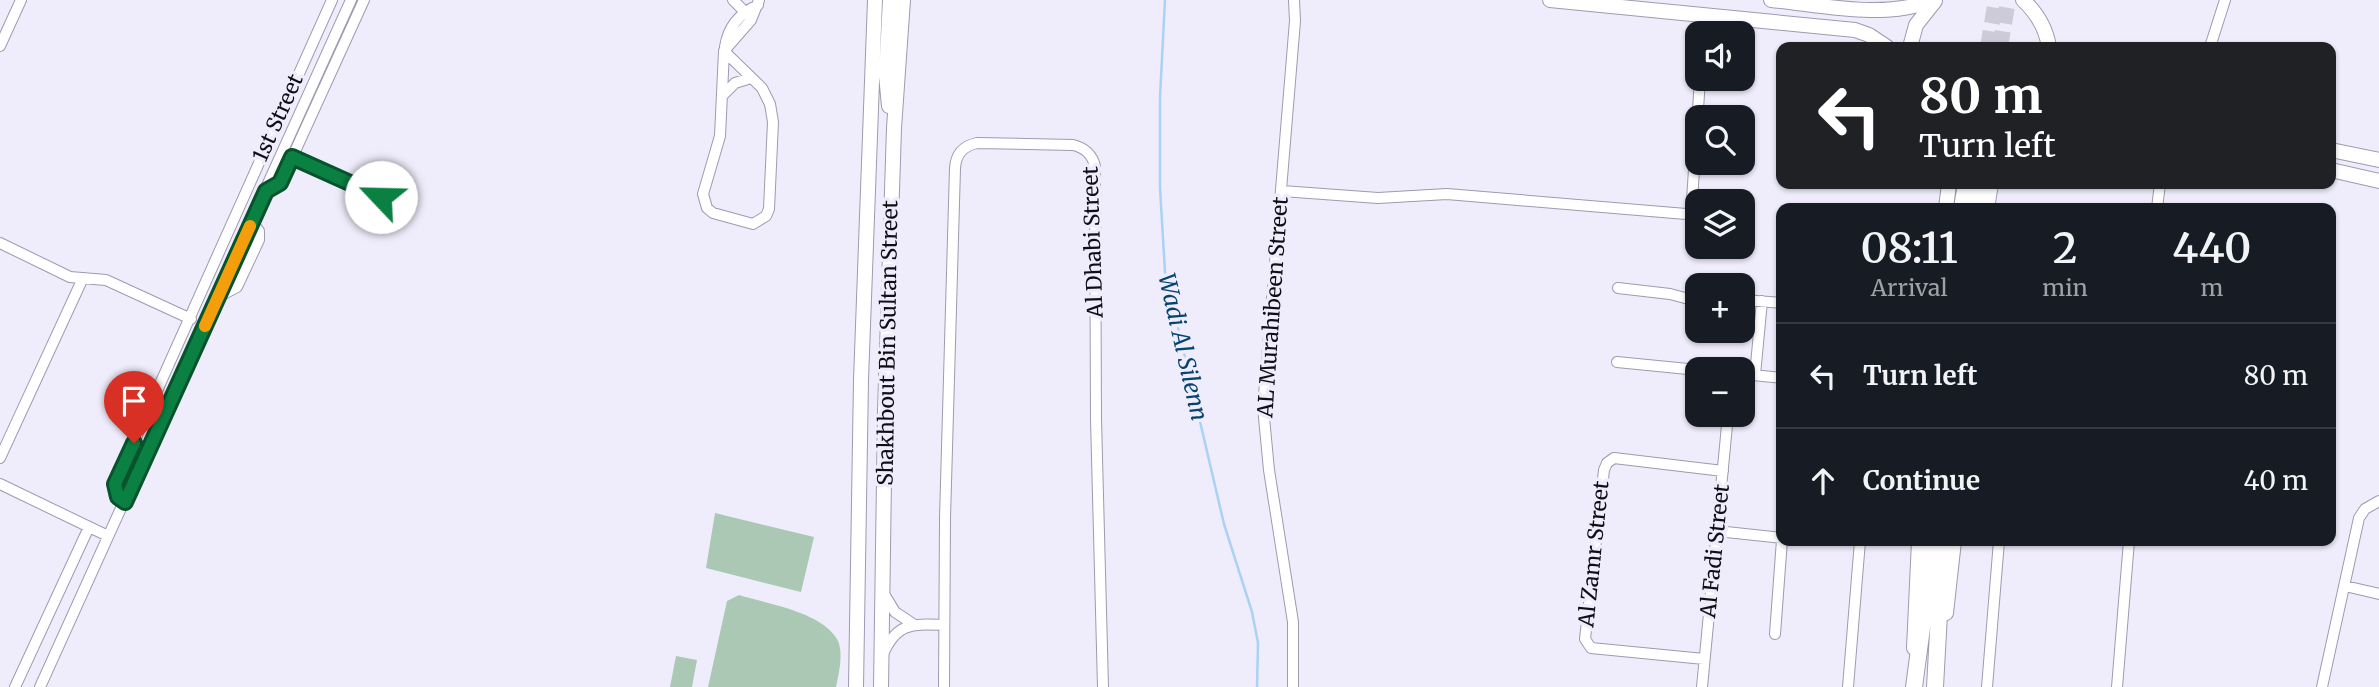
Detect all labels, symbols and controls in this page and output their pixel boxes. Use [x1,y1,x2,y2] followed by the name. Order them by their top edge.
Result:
[1685,21,1755,427] map controls
[1685,21,1755,91] button: sound
[1919,65,2042,126] text: 80 m
[246,70,309,166] street label: 1st Street
[1804,70,1895,161] icon: left
[1685,105,1755,175] button: search
[1919,126,2056,166] text: Turn left
[344,160,418,234] position arrow
[1076,166,1109,319] street label: Al Dhabi Street
[1685,189,1755,259] button: layers
[1251,196,1294,419] street label: AL Murahibeen Street
[872,200,903,486] street label: Shakhbout Bin Sultan Street
[1860,222,1958,274] text: 08:11
[2053,222,2078,274] text: 2
[2172,222,2252,274] text: 440
[1152,270,1215,423] water label: Wadi Al Silenn
[1685,273,1755,343] button: +
[1871,273,1948,302] text: Arrival
[2042,273,2088,302] text: min
[2200,273,2223,302] text: m
[1685,357,1755,427] button: −
[1804,357,1842,395] icon: left
[1863,359,1977,392] text: Turn left
[2244,359,2308,392] text: 80 m
[104,371,164,443] pin
[115,382,153,420] icon: arrive
[1804,462,1842,500] icon: ahead
[1863,464,1980,497] text: Continue
[2244,464,2308,497] text: 40 m
[1572,479,1615,629] street label: Al Zamr Street
[1694,483,1735,620] street label: Al Fadi Street

